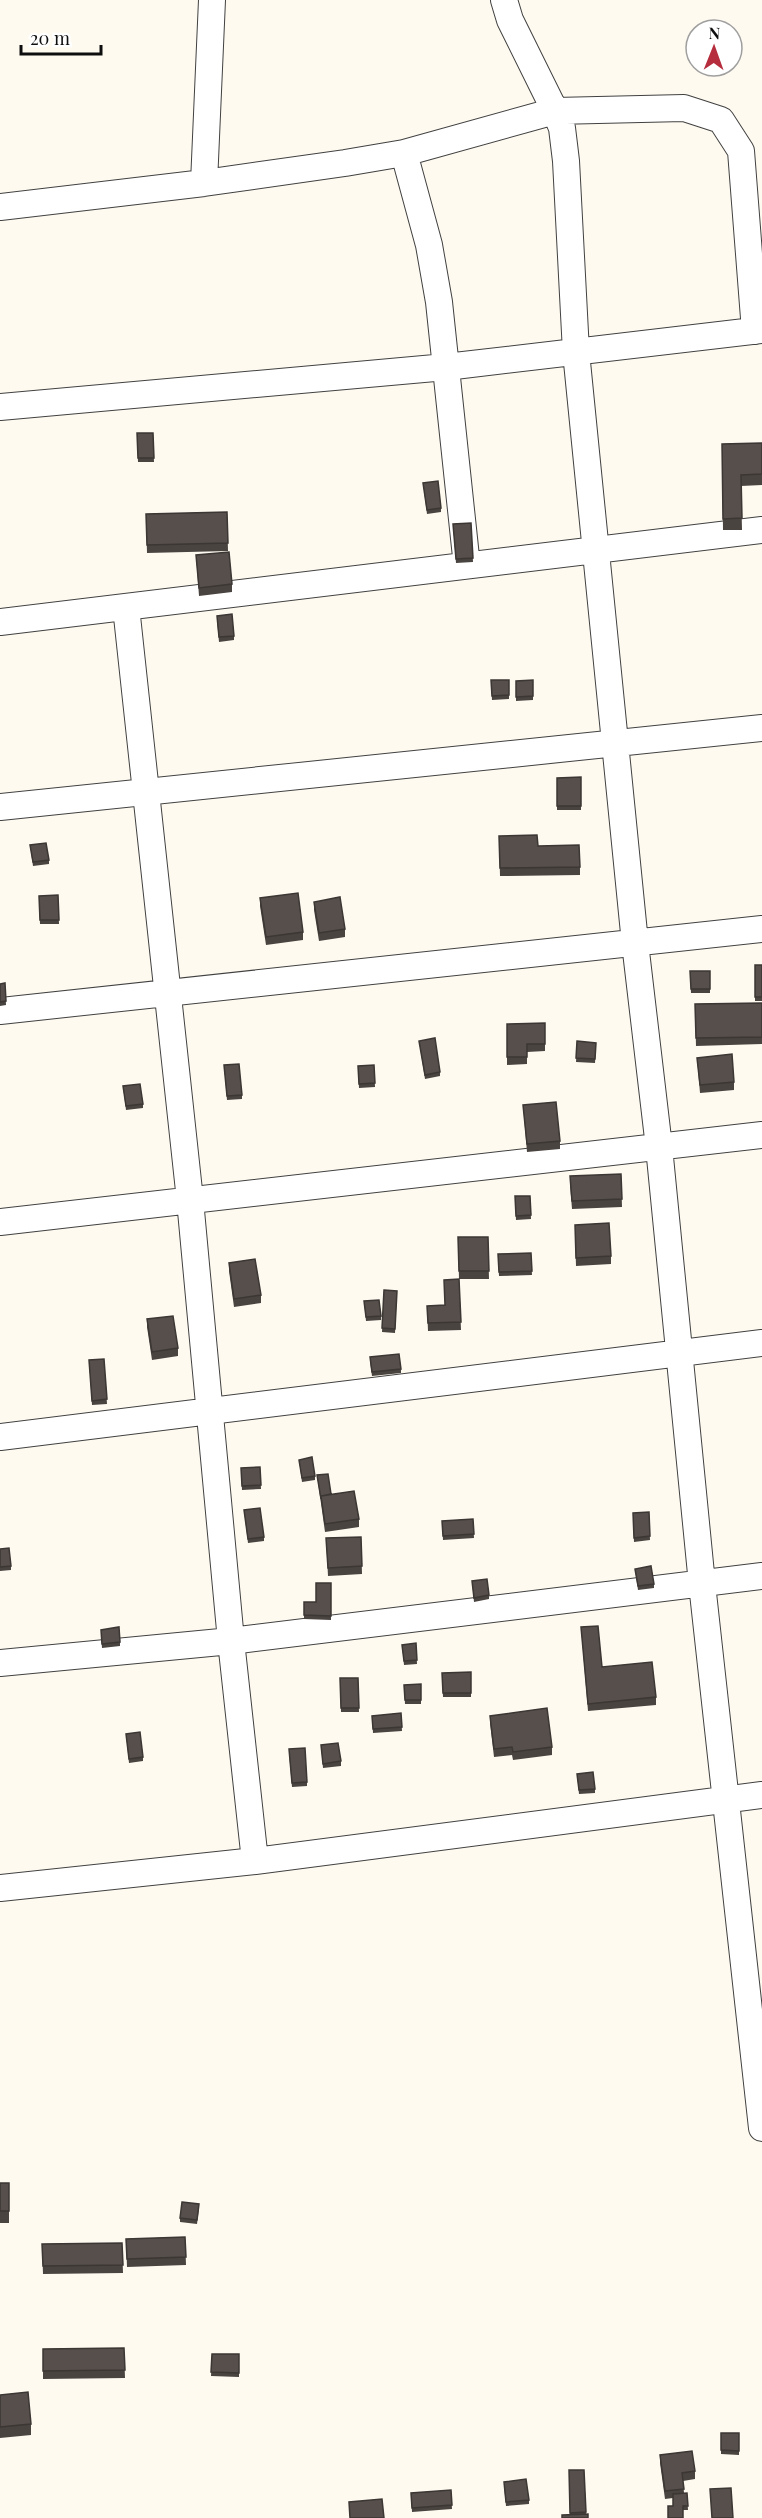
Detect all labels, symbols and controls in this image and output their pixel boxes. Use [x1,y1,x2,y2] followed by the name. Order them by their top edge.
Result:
[21,18,100,56] scale bar
[684,18,744,78] north arrow
[708,22,721,43] text: N
[30,26,70,50] text: 20 m

